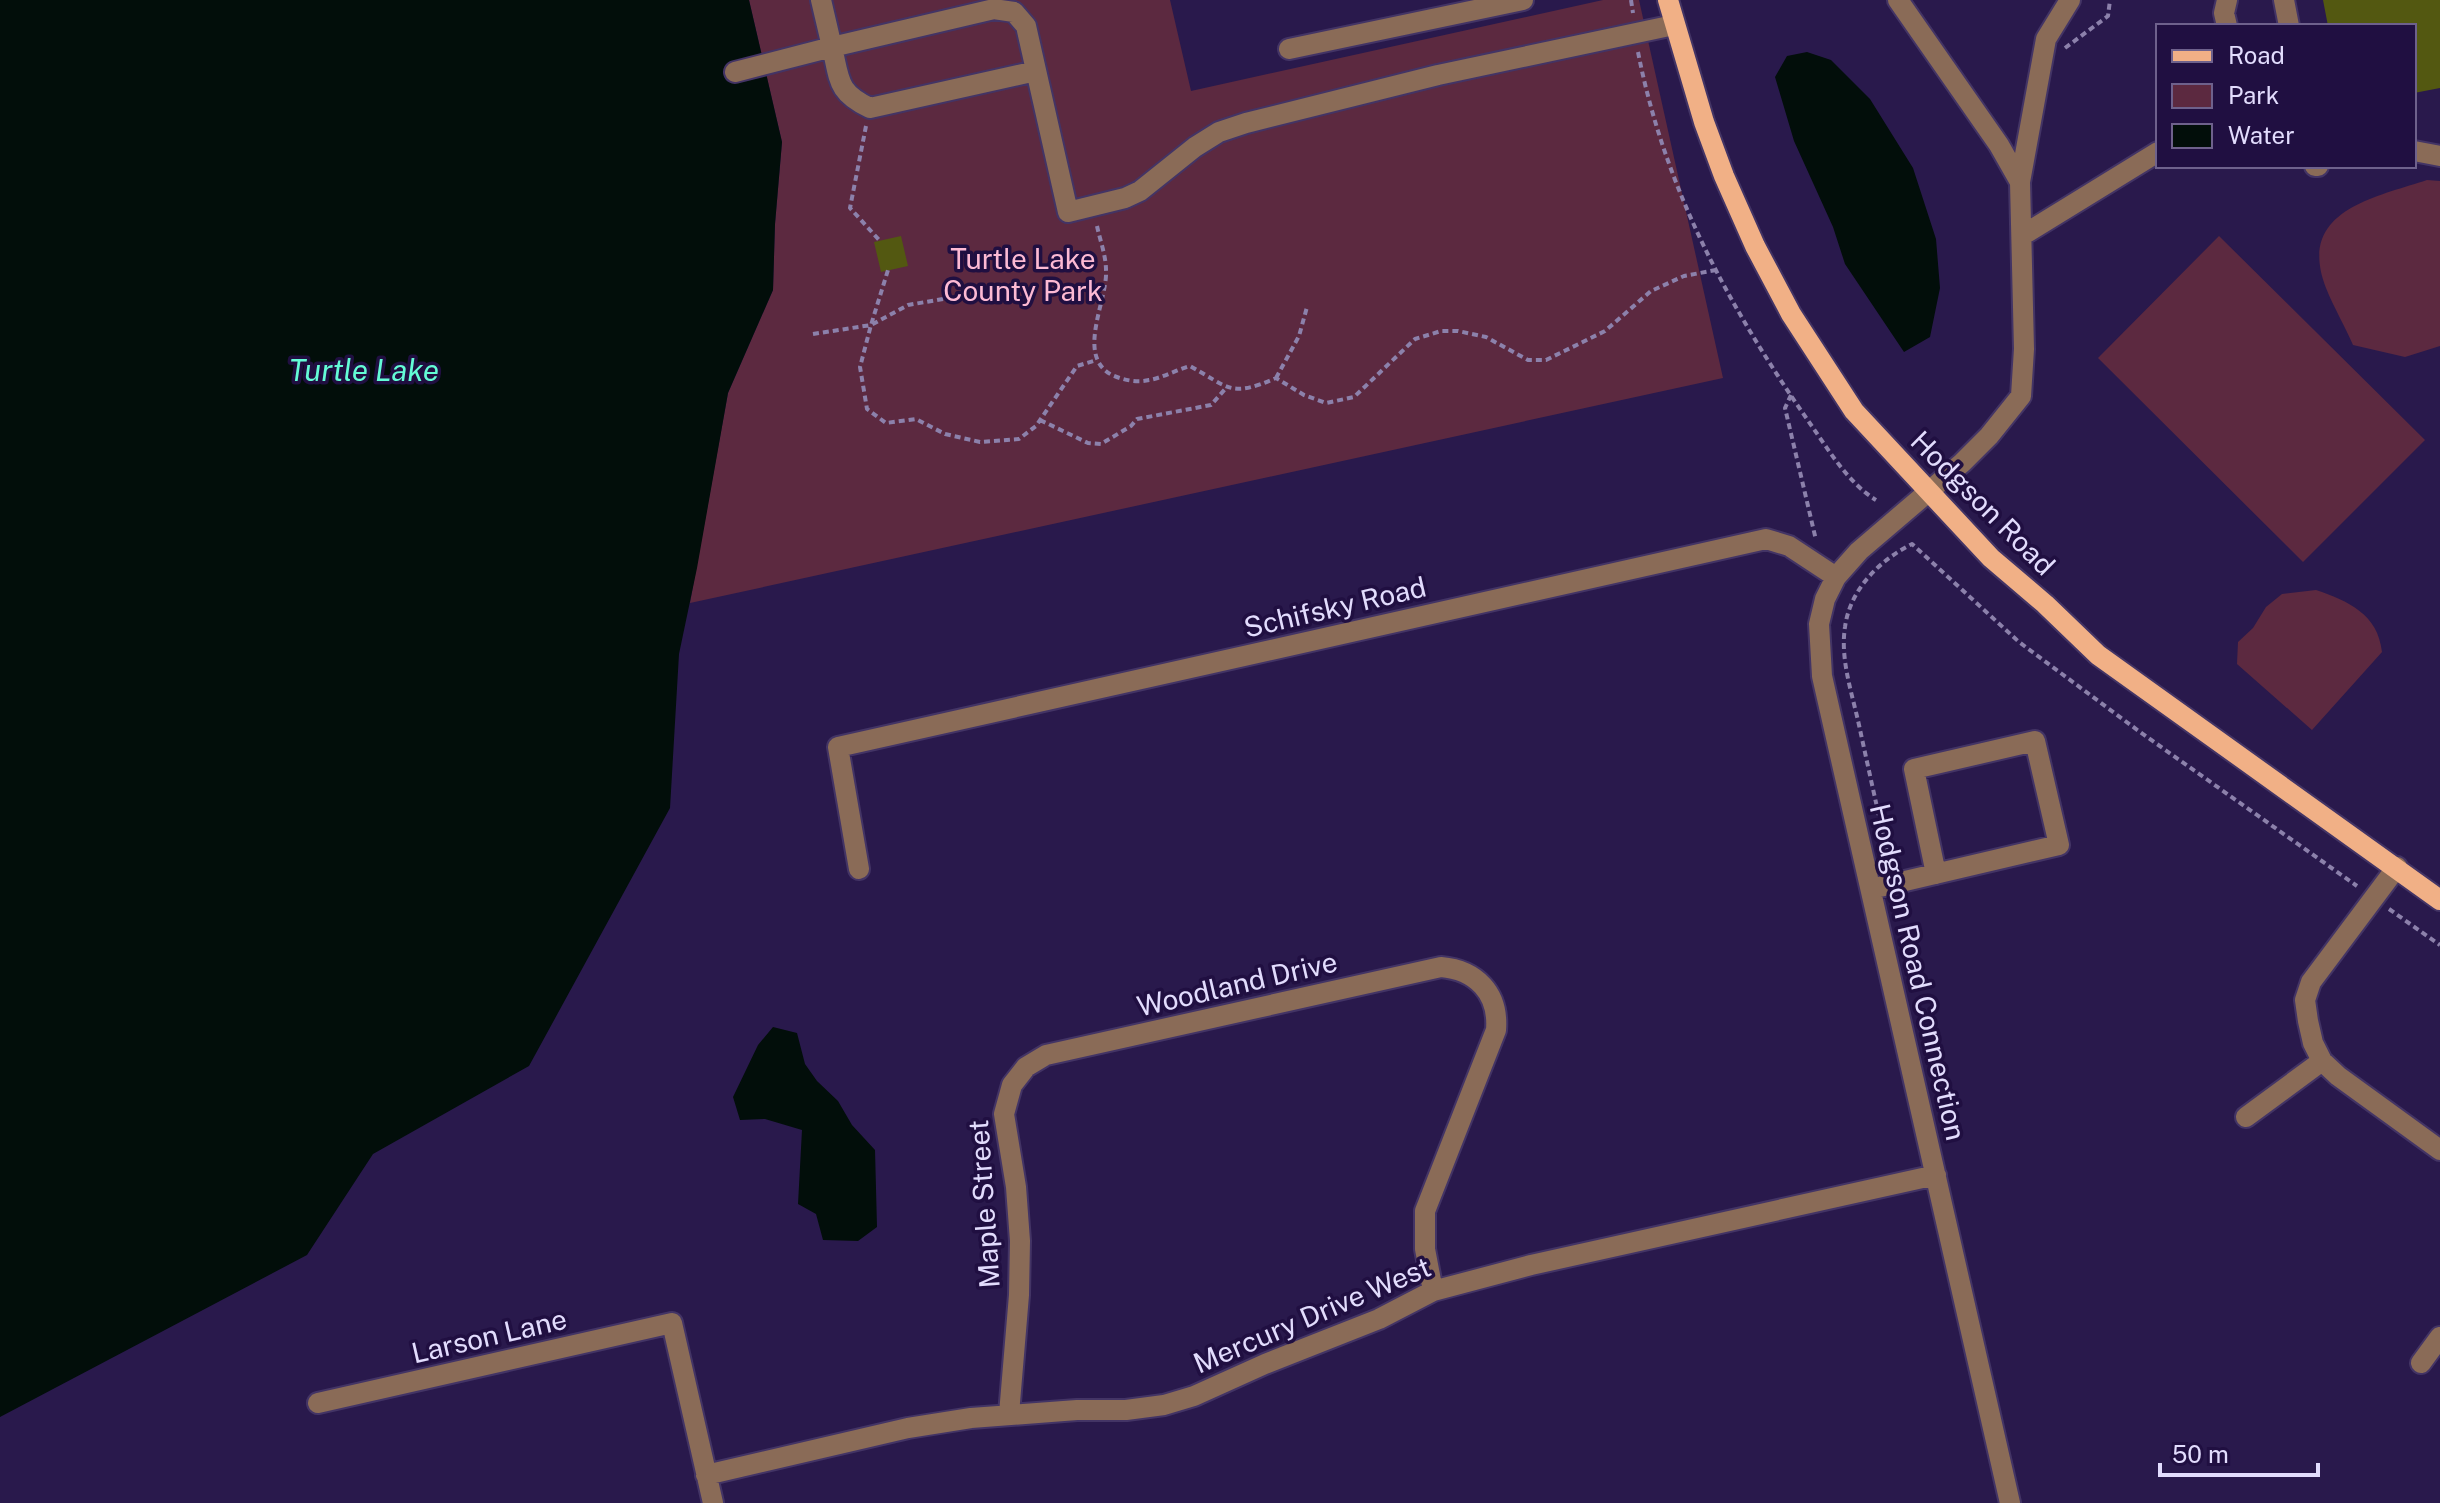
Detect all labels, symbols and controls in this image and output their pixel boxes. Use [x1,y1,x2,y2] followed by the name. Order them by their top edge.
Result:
[2156,24,2416,168] legend
[2228,41,2285,69] text: Road
[2228,81,2279,109] text: Park
[2228,121,2295,149] text: Water
[943,242,1103,307] park label: Turtle Lake County Park
[289,352,439,388] water label: Turtle Lake
[1905,424,2062,581] street label: Hodgson Road
[1241,570,1429,644] street label: Schifsky Road
[1864,800,1973,1143] street label: Hodgson Road Connection
[1134,944,1340,1023] street label: Woodland Drive
[961,1119,1006,1289] street label: Maple Street
[1188,1250,1435,1379] street label: Mercury Drive West
[408,1302,570,1369] street label: Larson Lane
[2160,1427,2318,1477] scale bar
[2172,1440,2229,1468] text: 50 m

